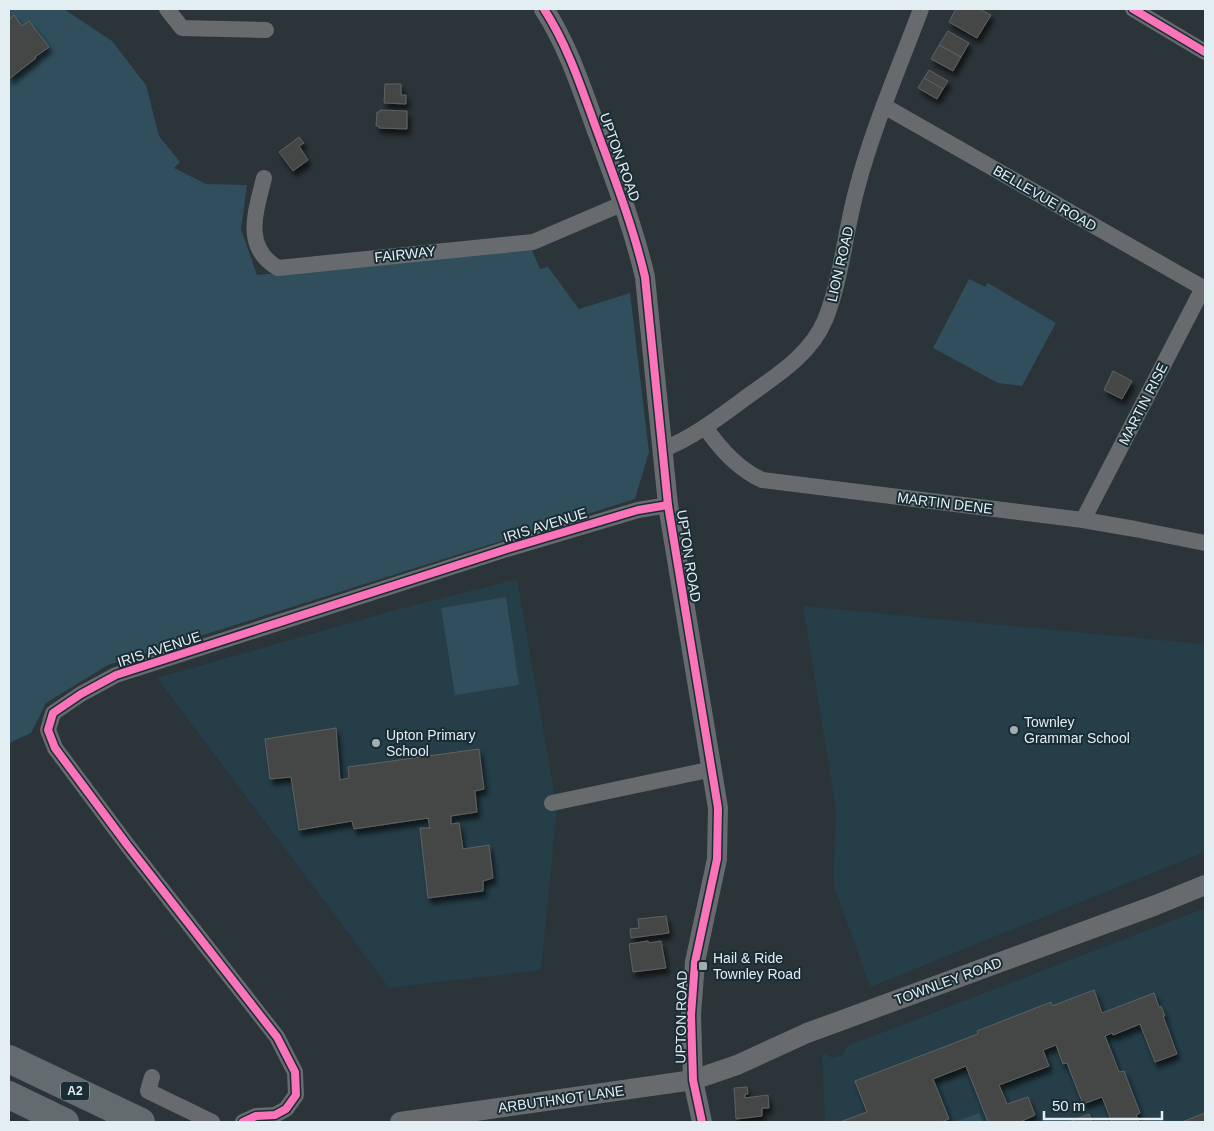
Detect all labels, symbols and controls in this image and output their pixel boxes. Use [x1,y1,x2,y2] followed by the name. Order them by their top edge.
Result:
[597,111,643,203] street label: UPTON ROAD
[990,162,1100,234] street label: BELLEVUE ROAD
[824,225,856,303] street label: LION ROAD
[374,243,437,265] street label: FAIRWAY
[1115,360,1171,448] street label: MARTIN RISE
[896,489,994,517] street label: MARTIN DENE
[501,505,589,545] street label: IRIS AVENUE
[674,509,704,603] street label: UPTON ROAD
[115,628,203,670] street label: IRIS AVENUE
[1024,714,1130,746] place label: Townley Grammar School
[1008,724,1020,736] marker: Townley Grammar School
[386,727,475,759] place label: Upton Primary School
[370,737,382,749] marker: Upton Primary School
[713,950,801,982] place label: Hail & Ride Townley Road
[892,954,1004,1008] street label: TOWNLEY ROAD
[697,960,709,972] marker: Hail & Ride Townley Road
[672,970,690,1064] street label: UPTON ROAD
[61,1082,89,1100] road number: A2
[497,1082,625,1116] street label: ARBUTHNOT LANE
[1044,1088,1162,1120] scale bar
[1052,1097,1085,1114] text: 50 m

